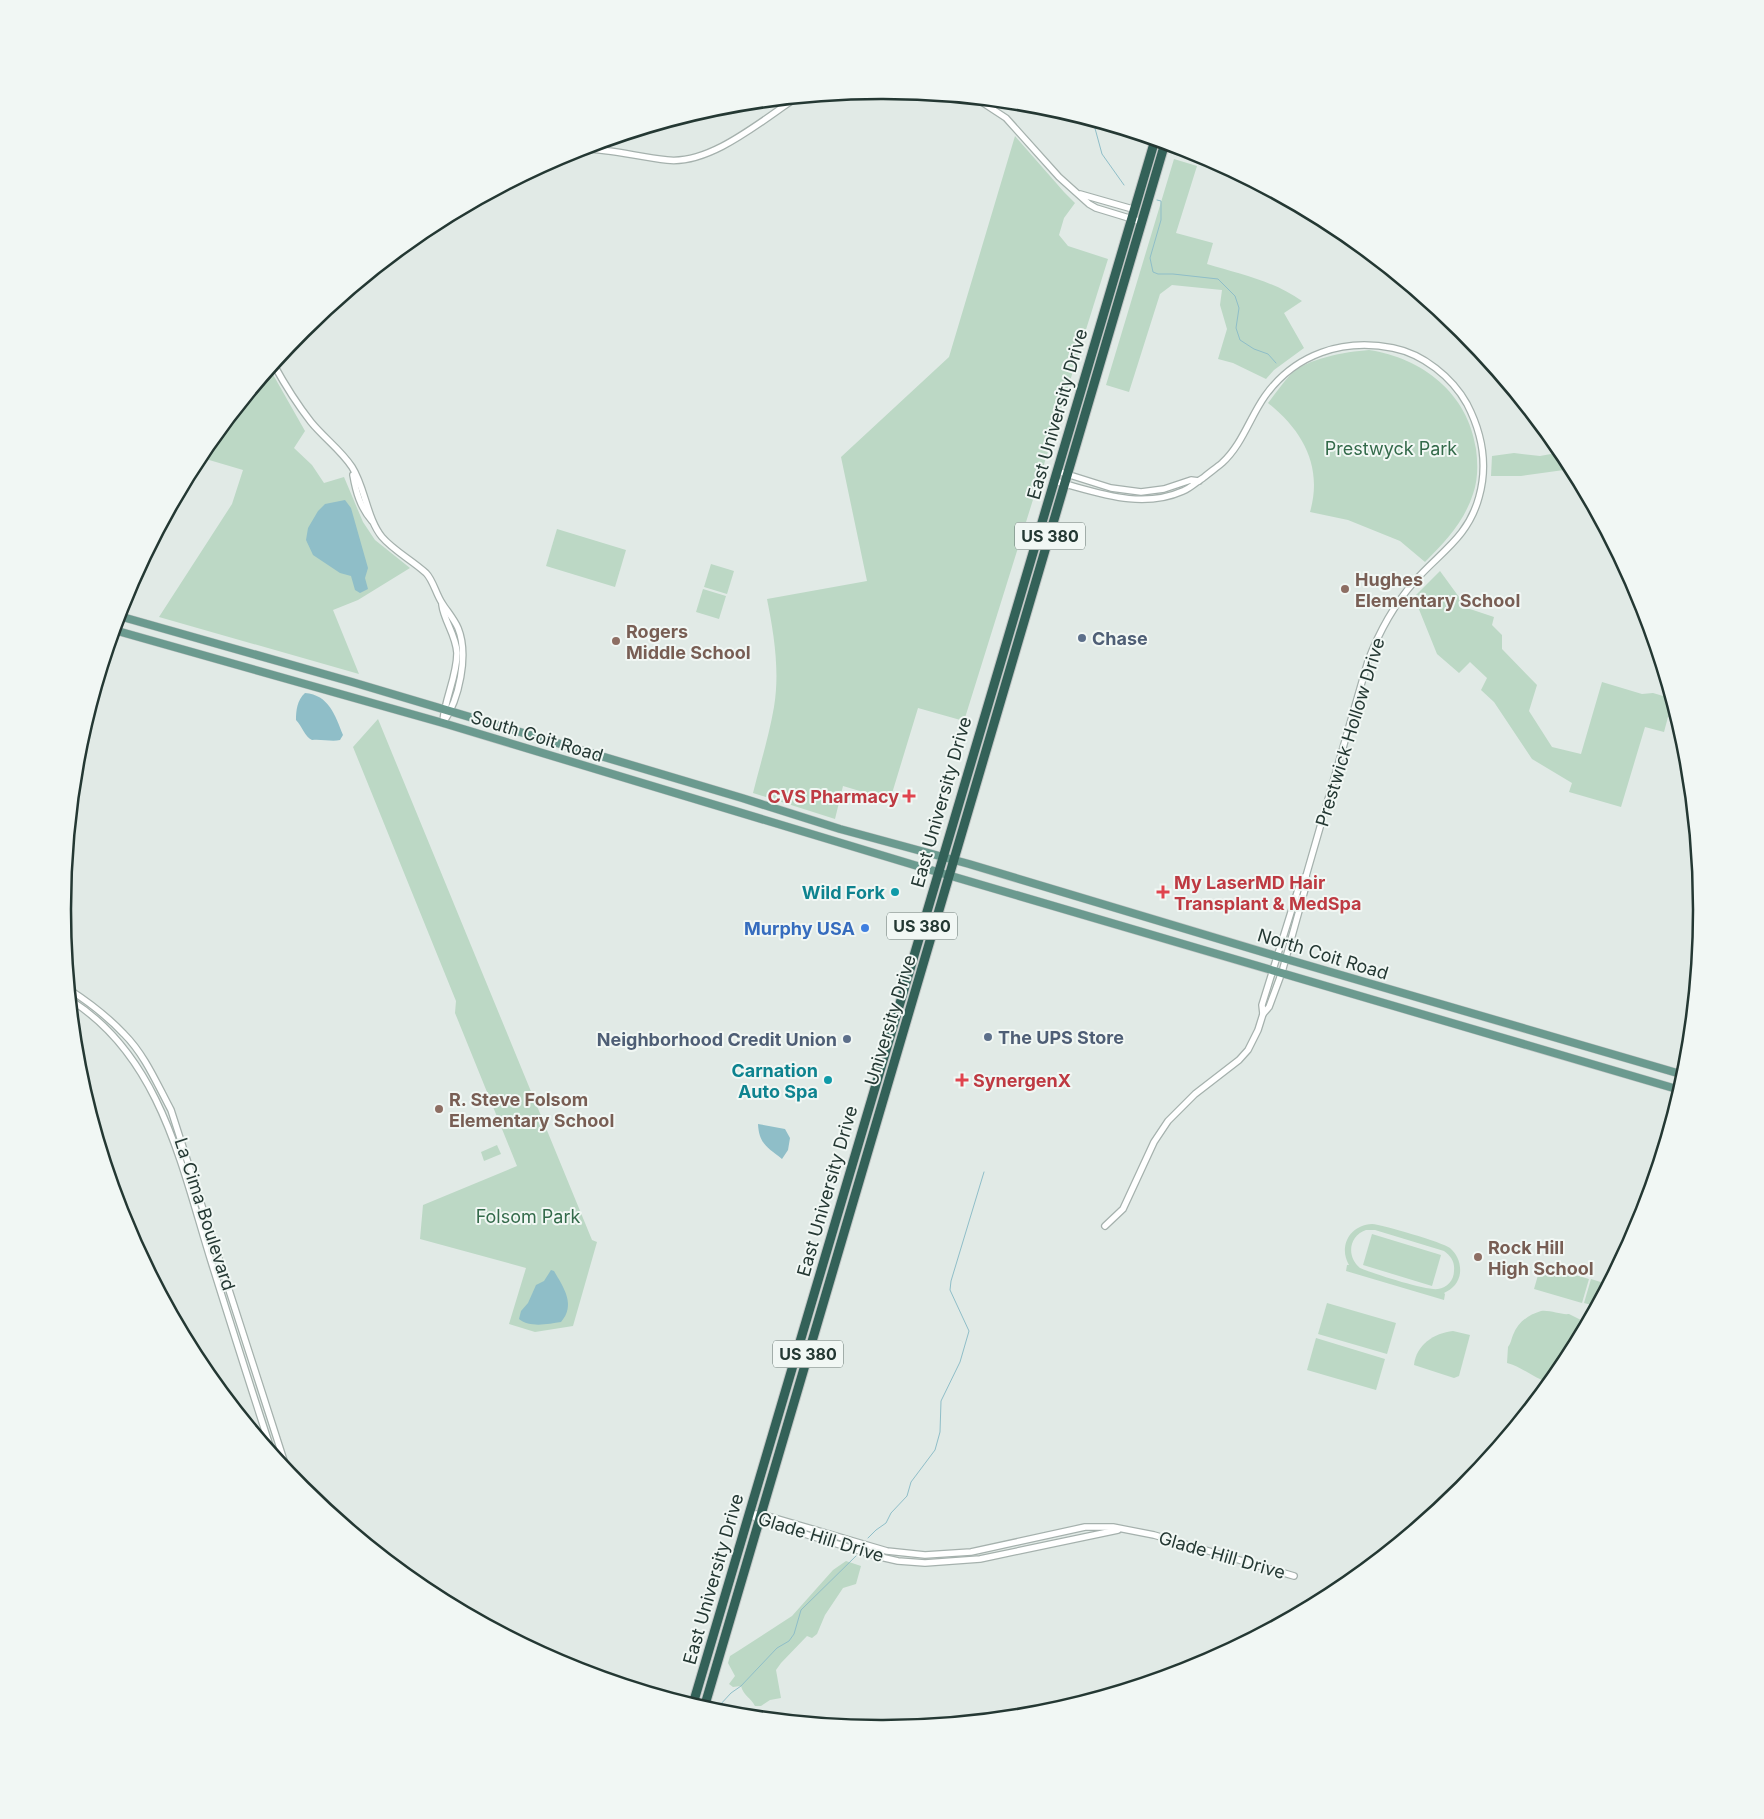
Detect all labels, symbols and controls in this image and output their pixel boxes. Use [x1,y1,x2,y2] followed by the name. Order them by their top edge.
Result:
[1023,326,1091,502] street label: East University Drive
[1325,438,1457,459] park label: Prestwyck Park
[1015,522,1085,550] road number: US 380
[1355,569,1520,611] place label: Hughes Elementary School
[1339,583,1351,595] marker: Hughes Elementary School
[626,621,751,663] place label: Rogers Middle School
[1092,628,1148,649] place label: Chase
[1076,632,1088,644] marker: Chase
[610,635,622,647] marker: Rogers Middle School
[1311,635,1389,829] street label: Prestwick Hollow Drive
[468,706,606,766] street label: South Coit Road
[907,714,975,890] street label: East University Drive
[767,786,899,807] place label: CVS Pharmacy
[903,790,915,802] marker: CVS Pharmacy
[1174,872,1362,914] place label: My LaserMD Hair Transplant & MedSpa
[802,882,886,903] place label: Wild Fork
[1156,885,1170,899] marker: My LaserMD Hair Transplant & MedSpa
[889,886,901,898] marker: Wild Fork
[887,912,957,939] road number: US 380
[744,918,855,939] place label: Murphy USA
[859,922,871,934] marker: Murphy USA
[1255,924,1391,984] street label: North Coit Road
[860,952,920,1088] street label: University Drive
[998,1027,1124,1048] place label: The UPS Store
[597,1029,837,1050] place label: Neighborhood Credit Union
[982,1031,994,1043] marker: The UPS Store
[841,1033,853,1045] marker: Neighborhood Credit Union
[731,1060,818,1102] place label: Carnation Auto Spa
[973,1070,1071,1091] place label: SynergenX
[955,1073,969,1087] marker: SynergenX
[822,1074,834,1086] marker: Carnation Auto Spa
[449,1089,614,1131] place label: R. Steve Folsom Elementary School
[433,1103,445,1115] marker: R. Steve Folsom Elementary School
[793,1103,861,1279] street label: East University Drive
[170,1135,240,1293] street label: La Cima Boulevard
[476,1206,580,1227] park label: Folsom Park
[1488,1237,1594,1279] place label: Rock Hill High School
[1472,1251,1484,1263] marker: Rock Hill High School
[773,1340,843,1368] road number: US 380
[679,1491,747,1667] street label: East University Drive
[755,1508,887,1566] street label: Glade Hill Drive
[1156,1527,1288,1583] street label: Glade Hill Drive

